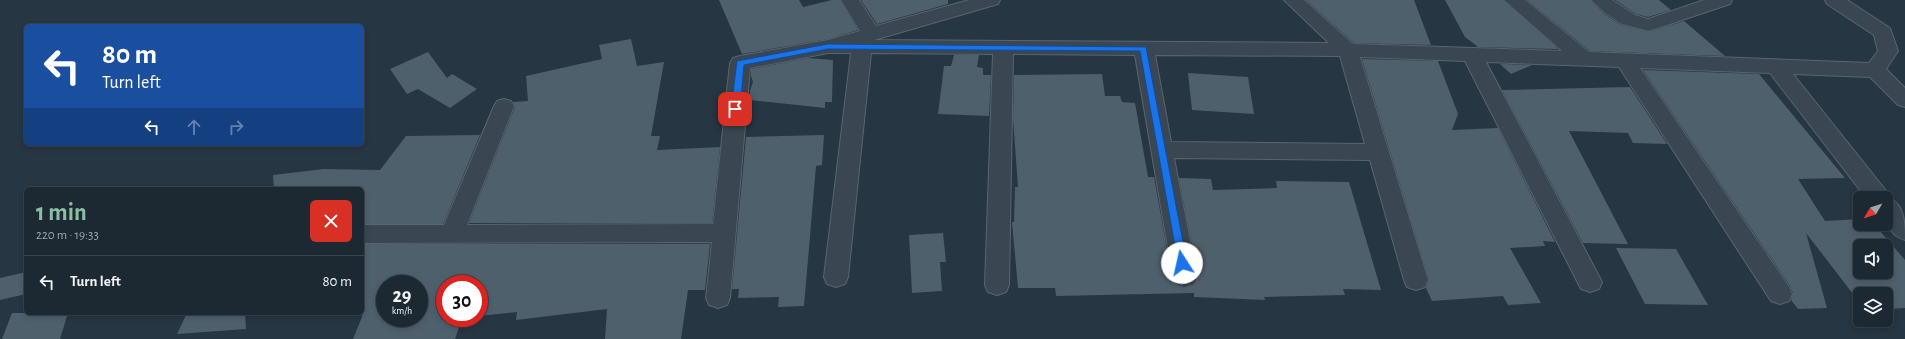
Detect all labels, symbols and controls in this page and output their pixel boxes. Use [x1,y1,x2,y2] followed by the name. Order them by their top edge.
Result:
[36,40,88,92] icon: left
[102,41,157,69] text: 80 m
[102,74,161,92] text: Turn left
[718,92,752,126] pin
[724,98,746,120] icon: arrive
[141,116,163,138] icon: left
[183,116,205,138] icon: ahead
[225,116,247,138] icon: right
[1853,191,1893,231] north arrow
[1853,191,1893,327] map controls
[310,200,352,242] button: close
[36,201,87,225] text: 1 min
[36,229,99,242] text: 220 m · 19:33
[1853,239,1893,279] button: sound
[1161,242,1203,284] position arrow
[36,271,58,293] icon: left
[70,274,121,289] text: Turn left
[322,274,352,289] text: 80 m
[436,275,488,327] speed limit sign: 30
[392,286,412,306] text: 29
[1853,287,1893,327] button: layers
[392,306,412,316] text: km/h

